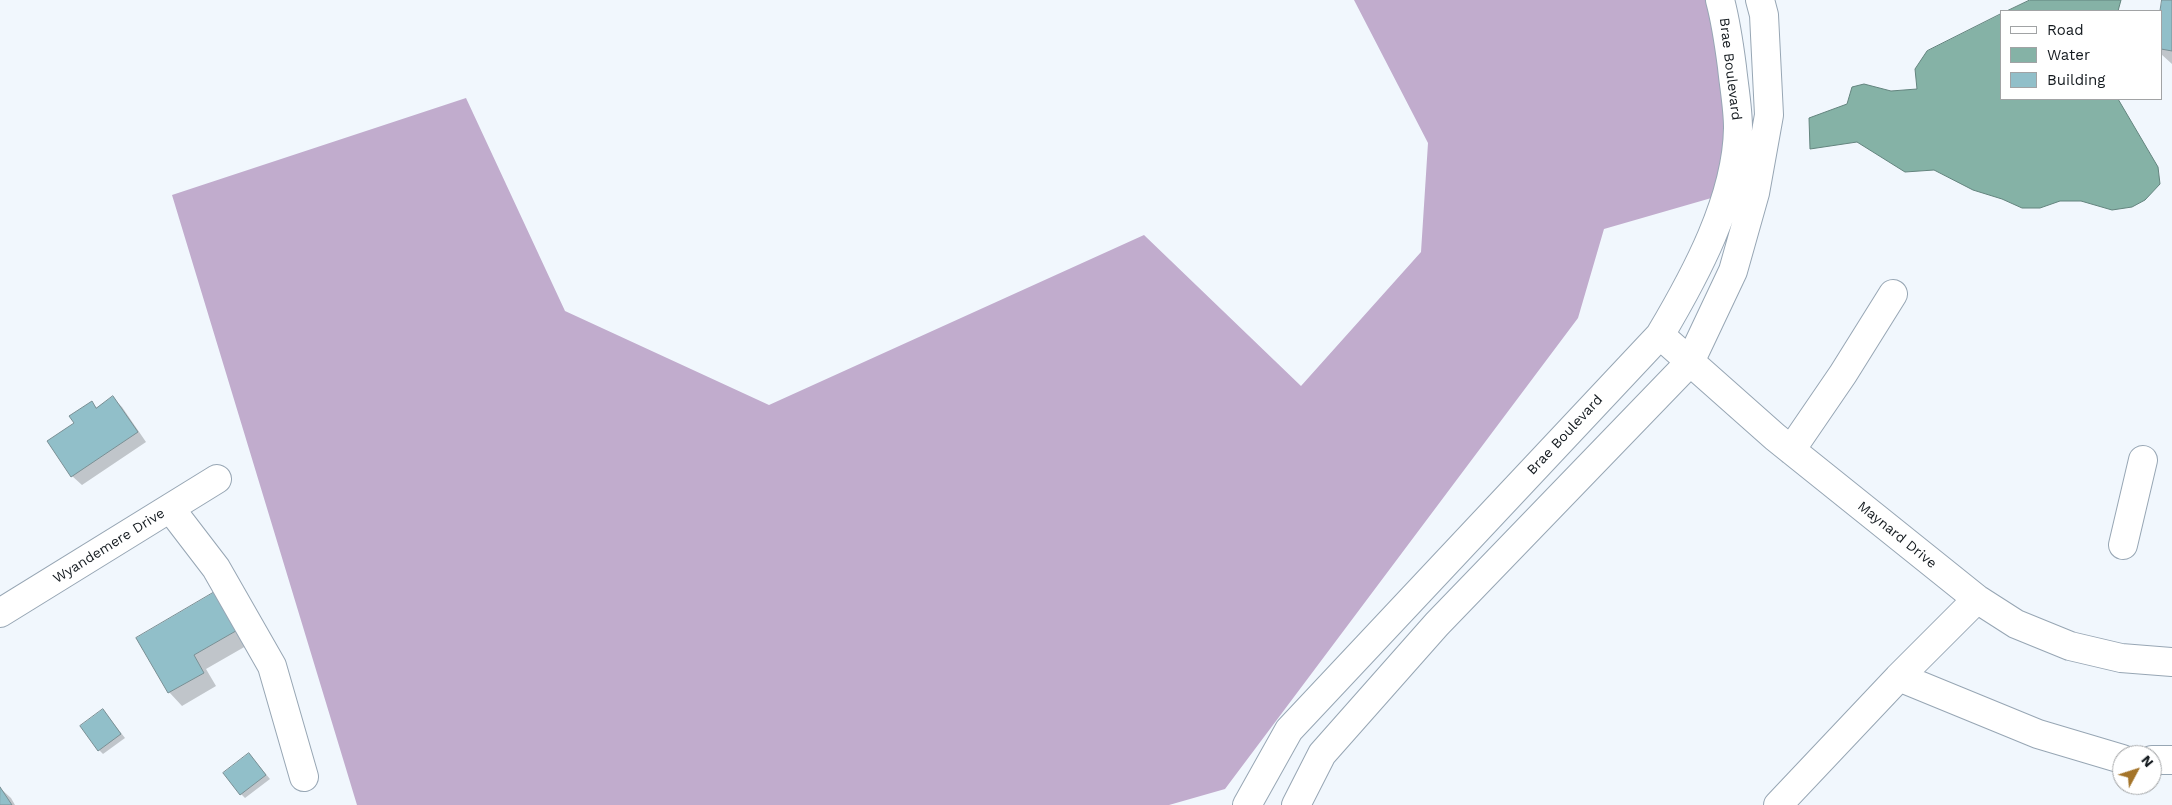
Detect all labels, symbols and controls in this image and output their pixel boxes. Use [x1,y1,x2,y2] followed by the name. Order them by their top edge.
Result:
[2000,10,2162,100] legend
[1715,17,1745,121] street label: Brae Boulevard
[2047,21,2084,39] text: Road
[2047,46,2090,64] text: Water
[2047,71,2105,89] text: Building
[1524,392,1606,478] street label: Brae Boulevard
[1854,498,1940,572] street label: Maynard Drive
[50,505,168,587] street label: Wyandemere Drive
[2112,745,2162,795] north arrow
[2138,752,2157,770] text: N

